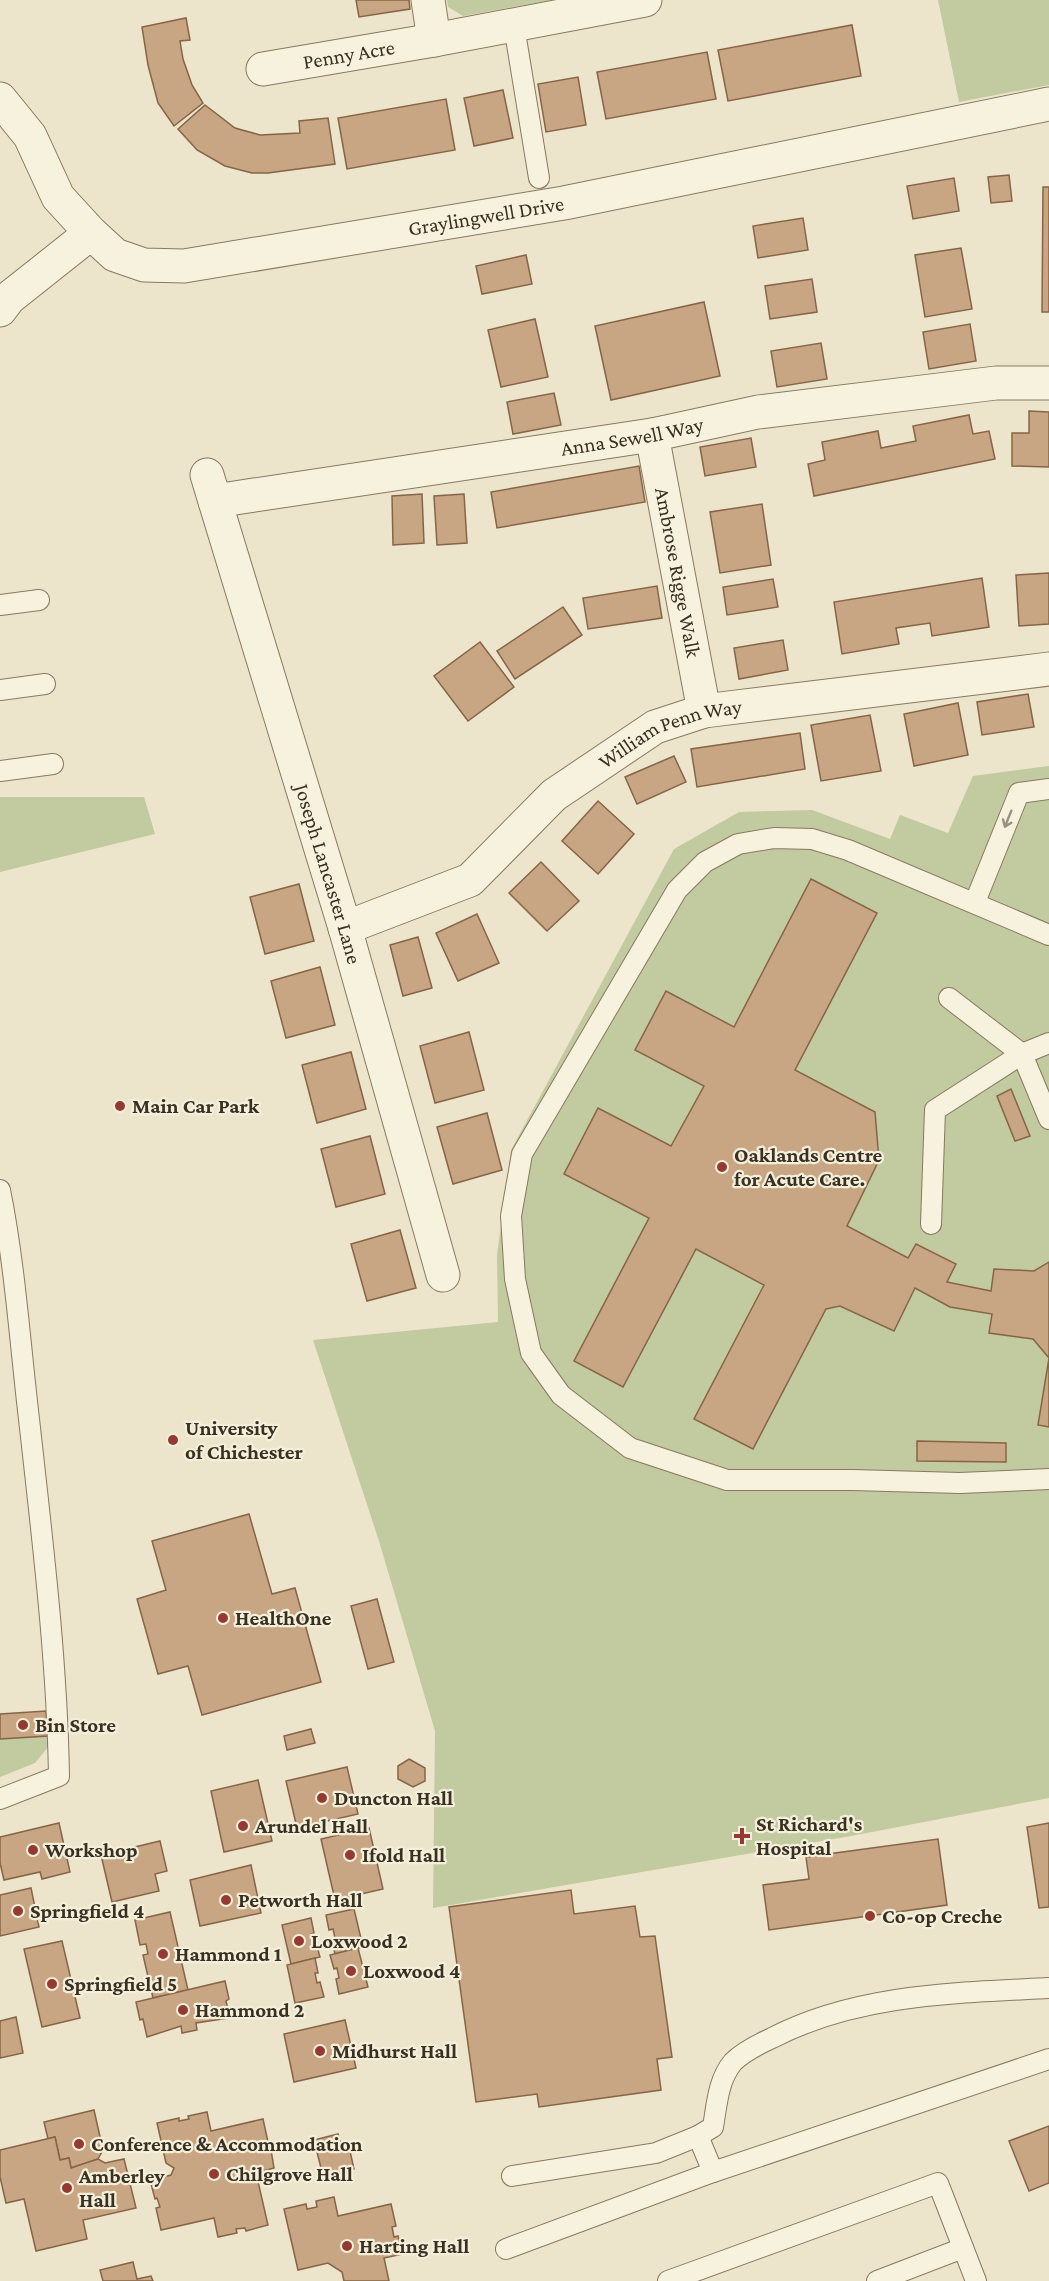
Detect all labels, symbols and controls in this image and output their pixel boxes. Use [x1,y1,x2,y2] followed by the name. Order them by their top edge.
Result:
[301,35,396,74] street label: Penny Acre
[406,191,566,241] street label: Graylingwell Drive
[559,412,706,461] street label: Anna Sewell Way
[650,486,706,660] street label: Ambrose Rigge Walk
[594,694,743,774] street label: William Penn Way
[289,779,367,967] street label: Joseph Lancaster Lane
[1002,809,1013,828] one-way arrow
[132,1094,260,1118] place label: Main Car Park
[113,1099,127,1113] marker: Main Car Park
[734,1143,883,1191] place label: Oaklands Centre for Acute Care.
[715,1160,729,1174] marker: Oaklands Centre for Acute Care.
[185,1416,303,1464] place label: University of Chichester
[166,1433,180,1447] marker: University of Chichester
[235,1606,332,1630] place label: HealthOne
[216,1611,230,1625] marker: HealthOne
[35,1713,116,1737] place label: Bin Store
[16,1718,30,1732] marker: Bin Store
[334,1786,453,1810] place label: Duncton Hall
[315,1791,329,1805] marker: Duncton Hall
[756,1812,863,1860] place label: St Richard's Hospital
[254,1814,368,1838] place label: Arundel Hall
[236,1819,250,1833] marker: Arundel Hall
[733,1827,751,1845] marker: St Richard's Hospital
[44,1838,137,1862] place label: Workshop
[26,1843,40,1857] marker: Workshop
[362,1843,445,1867] place label: Ifold Hall
[343,1848,357,1862] marker: Ifold Hall
[238,1888,363,1912] place label: Petworth Hall
[219,1893,233,1907] marker: Petworth Hall
[30,1899,144,1923] place label: Springfield 4
[11,1904,25,1918] marker: Springfield 4
[882,1904,1003,1928] place label: Co-op Creche
[863,1909,877,1923] marker: Co-op Creche
[311,1929,408,1953] place label: Loxwood 2
[292,1934,306,1948] marker: Loxwood 2
[175,1942,282,1966] place label: Hammond 1
[156,1947,170,1961] marker: Hammond 1
[363,1959,460,1983] place label: Loxwood 4
[344,1964,358,1978] marker: Loxwood 4
[64,1972,177,1996] place label: Springfield 5
[45,1977,59,1991] marker: Springfield 5
[195,1998,305,2022] place label: Hammond 2
[176,2003,190,2017] marker: Hammond 2
[332,2039,457,2063] place label: Midhurst Hall
[313,2044,327,2058] marker: Midhurst Hall
[91,2132,363,2156] place label: Conference & Accommodation
[72,2137,86,2151] marker: Conference & Accommodation
[226,2162,353,2186] place label: Chilgrove Hall
[78,2164,165,2212] place label: Amberley Hall
[207,2167,221,2181] marker: Chilgrove Hall
[60,2181,74,2195] marker: Amberley Hall
[359,2234,469,2258] place label: Harting Hall
[340,2239,354,2253] marker: Harting Hall

